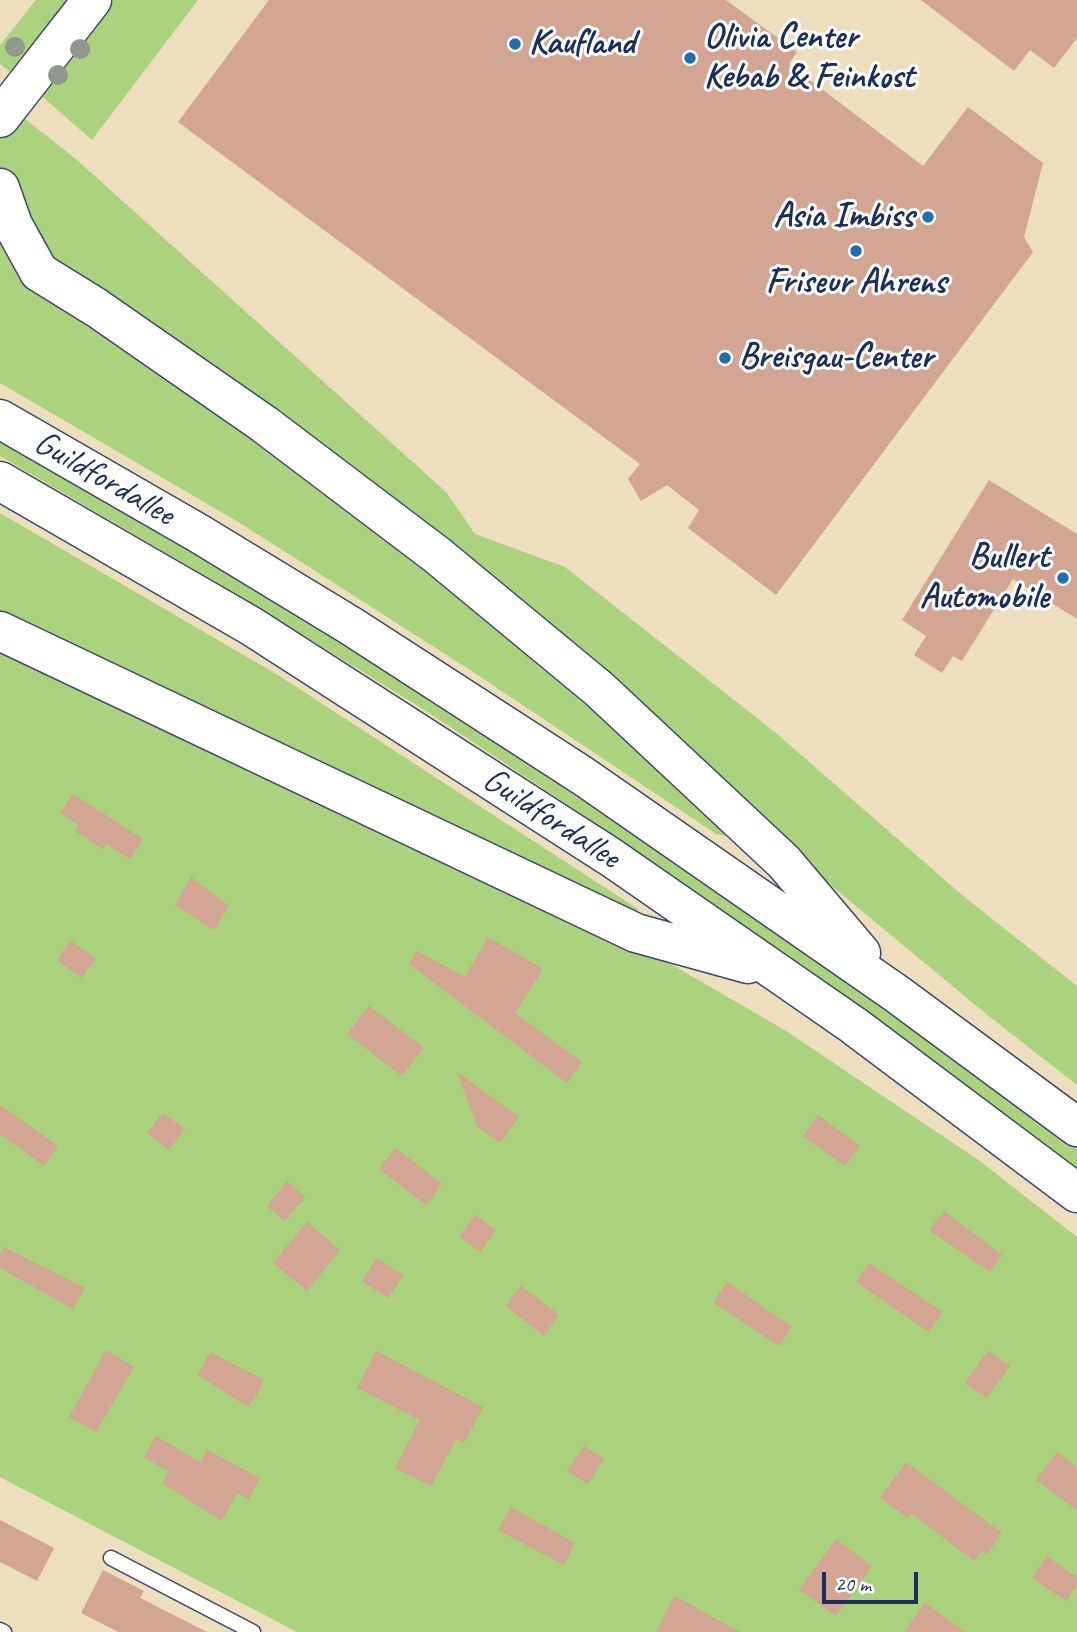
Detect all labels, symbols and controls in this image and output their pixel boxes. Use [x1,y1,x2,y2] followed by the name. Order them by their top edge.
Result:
[704,17,914,99] place label: Olivia Center Kebab & Feinkost
[529,23,635,65] place label: Kaufland
[507,36,523,52] marker: Kaufland
[682,50,698,66] marker: Olivia Center Kebab & Feinkost
[773,196,914,238] place label: Asia Imbiss
[920,209,936,225] marker: Asia Imbiss
[848,243,864,259] marker: Friseur Ahrens
[766,262,946,304] place label: Friseur Ahrens
[739,337,933,379] place label: Breisgau-Center
[717,350,733,366] marker: Breisgau-Center
[26,422,182,536] street label: Guildfordallee
[920,537,1049,619] place label: Bullert Automobile
[1055,570,1071,586] marker: Bullert Automobile
[475,759,627,879] street label: Guildfordallee
[825,1558,921,1602] scale bar
[835,1571,871,1597] text: 20 m

